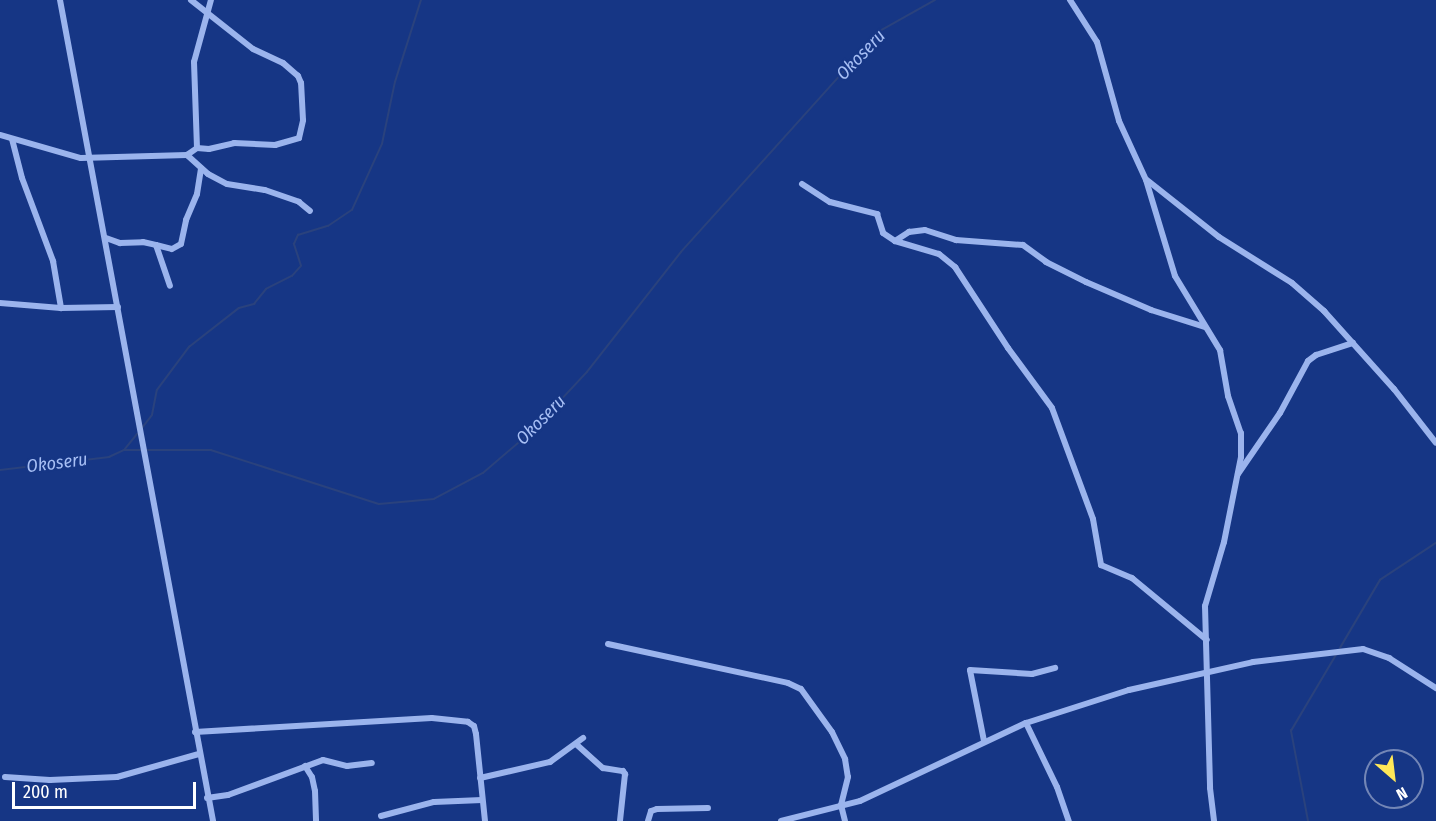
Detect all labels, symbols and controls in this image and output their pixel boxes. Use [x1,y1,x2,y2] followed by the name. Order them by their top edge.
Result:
[832,25,890,85] water label: Okoseru
[512,391,570,449] water label: Okoseru
[25,449,89,477] water label: Okoseru
[1364,749,1424,809] north arrow
[15,770,200,808] scale bar
[23,781,68,803] text: 200 m
[1393,783,1410,804] text: N

